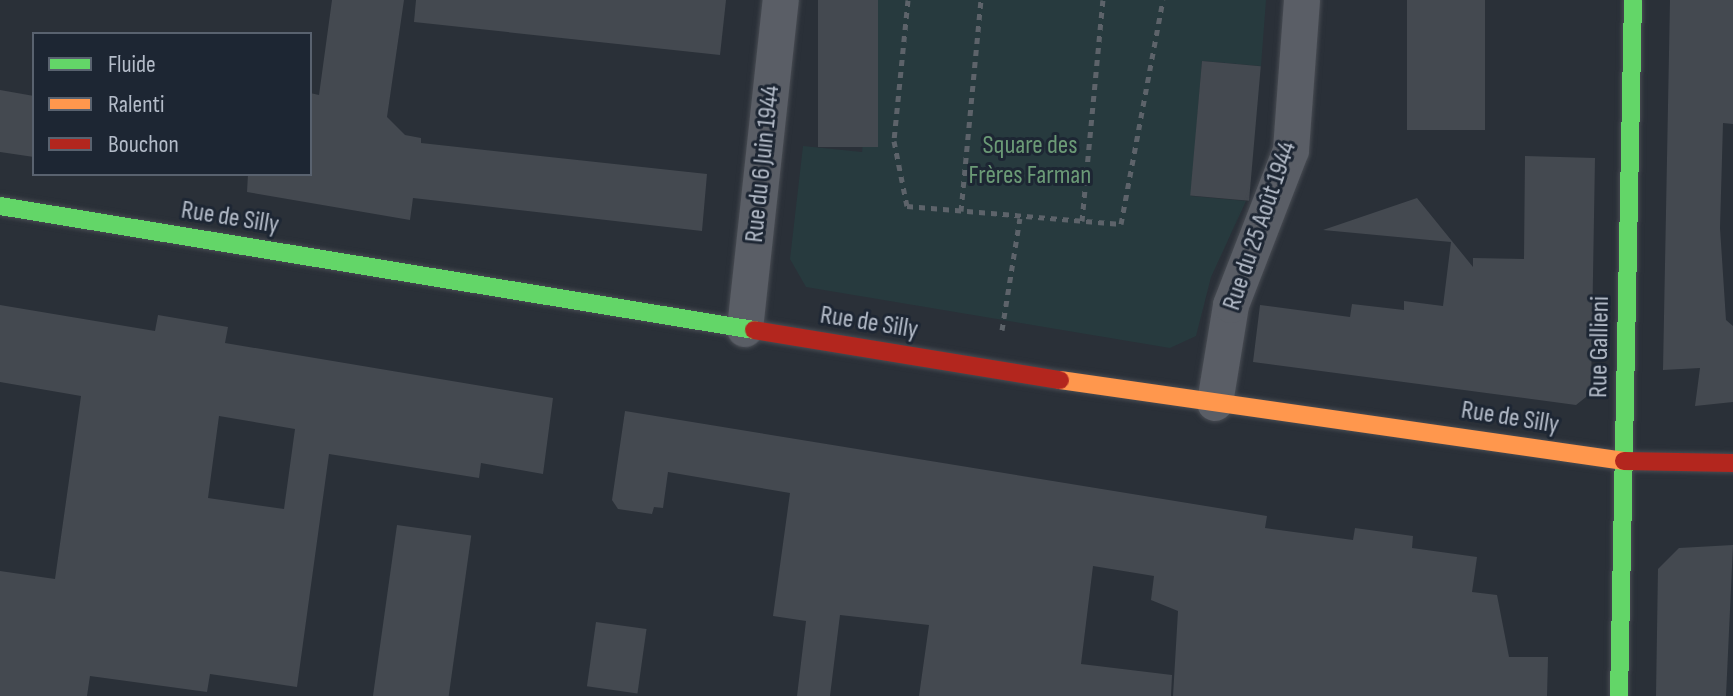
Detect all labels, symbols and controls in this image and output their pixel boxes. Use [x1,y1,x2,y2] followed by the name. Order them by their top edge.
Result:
[32,32,312,176] legend
[108,50,156,79] text: Fluide
[739,84,787,244] street label: Rue du 6 Juin 1944
[108,90,164,119] text: Ralenti
[108,130,179,159] text: Bouchon
[969,130,1091,192] park label: Square des Frères Farman
[1217,138,1303,314] street label: Rue du 25 Août 1944
[179,195,281,241] street label: Rue de Silly
[1584,296,1616,398] street label: Rue Gallieni
[818,300,920,346] street label: Rue de Silly
[1459,395,1561,441] street label: Rue de Silly

